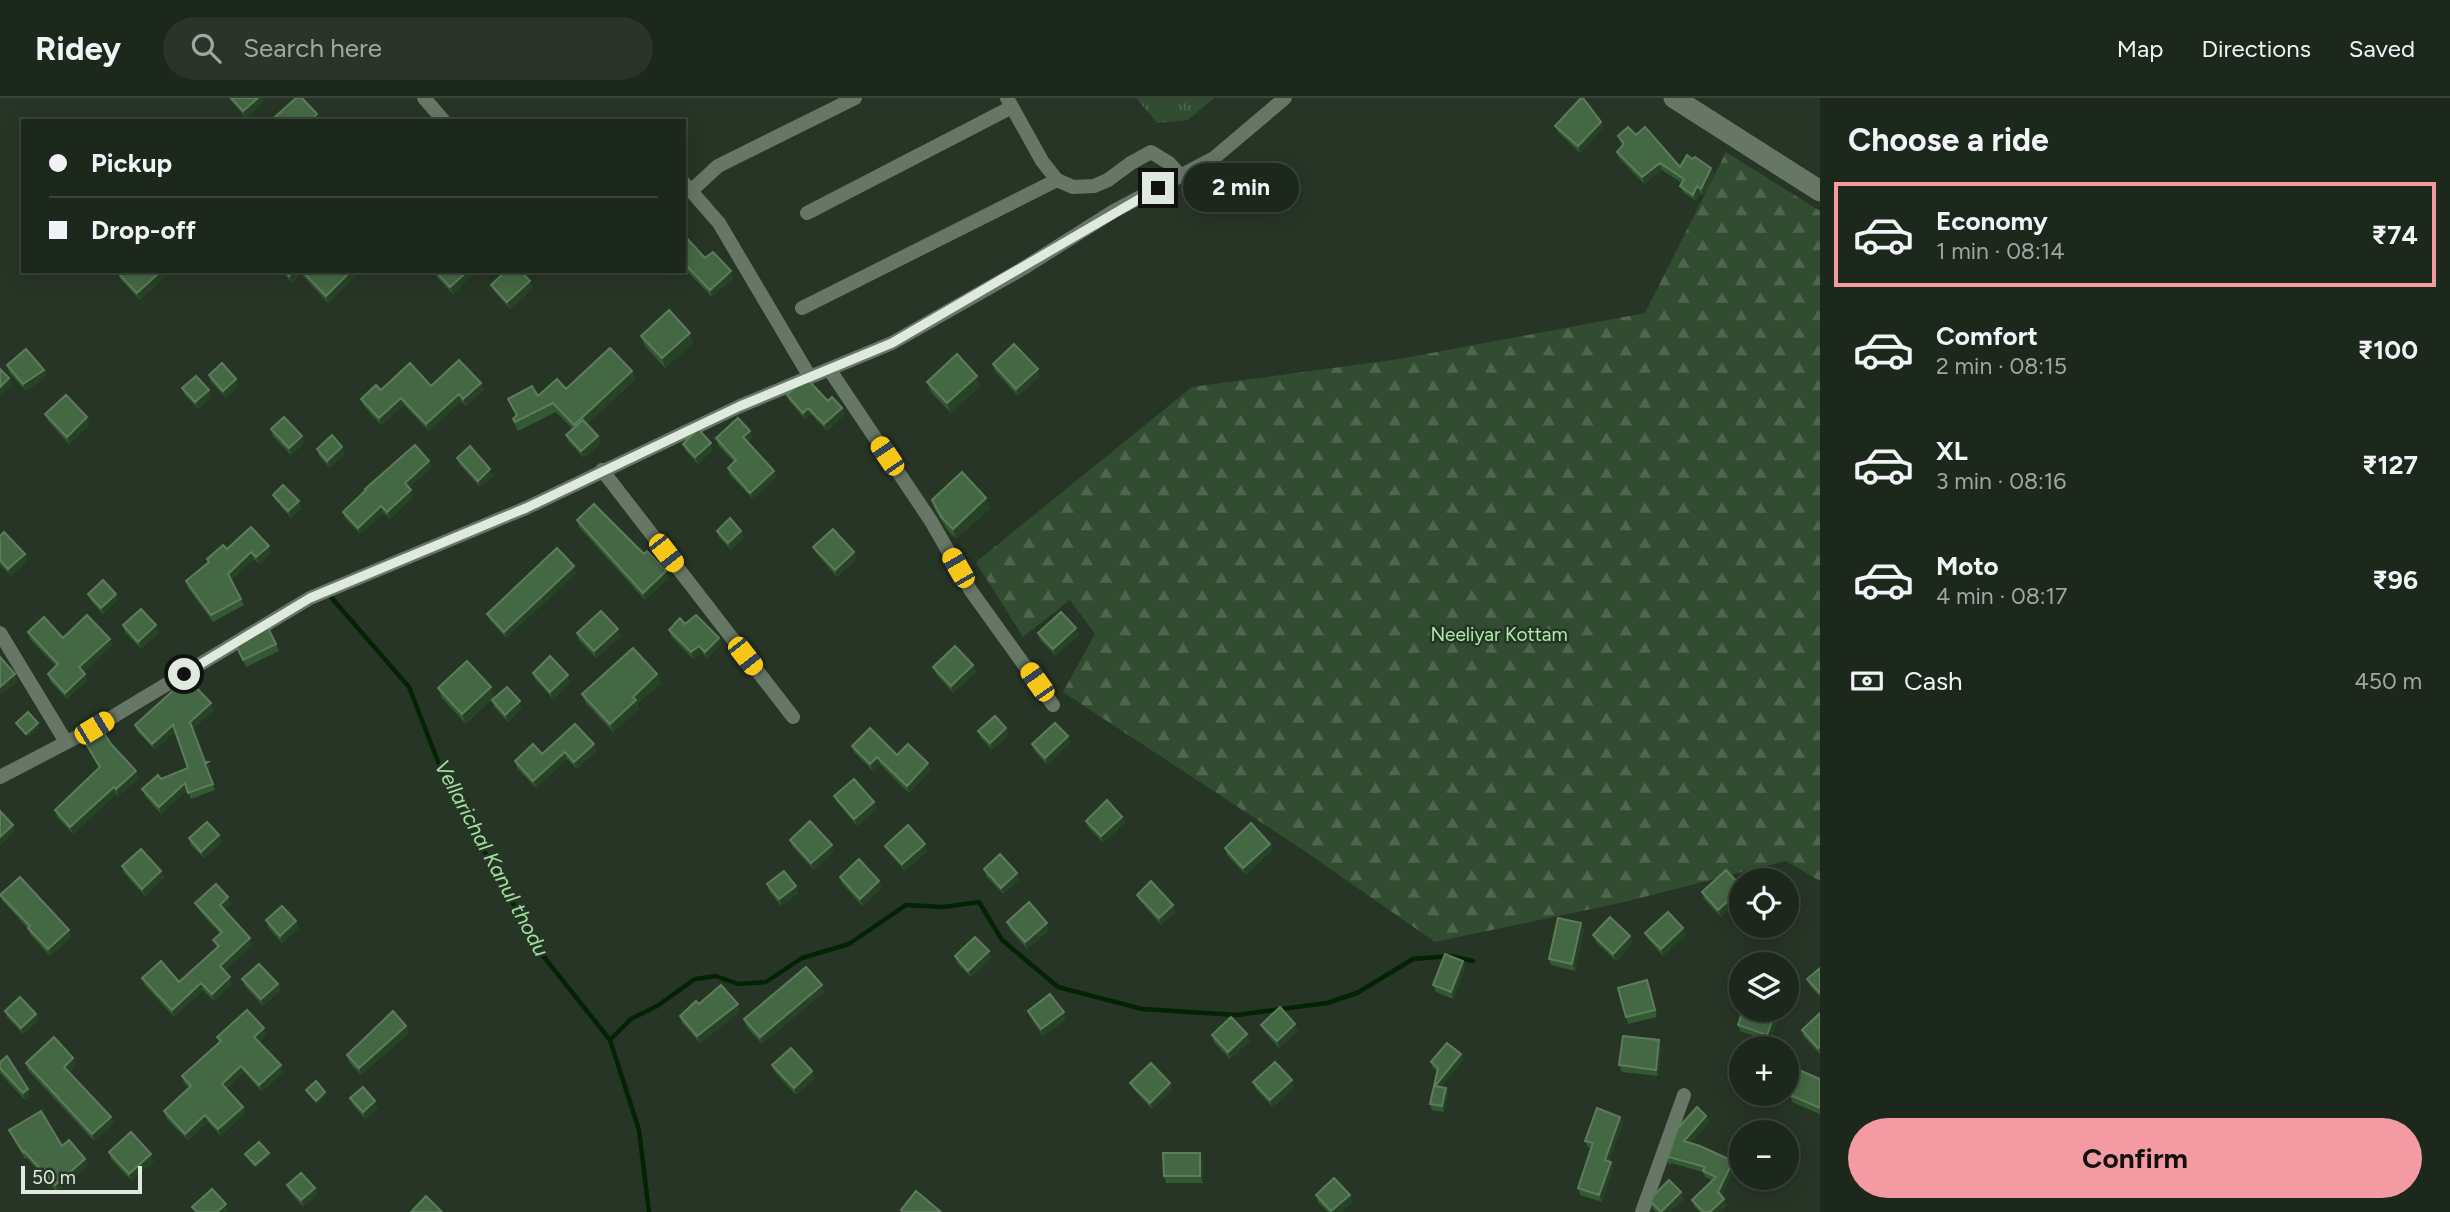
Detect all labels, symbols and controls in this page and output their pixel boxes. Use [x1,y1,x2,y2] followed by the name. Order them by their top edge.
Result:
[163,17,653,80] search box
[35,29,121,68] text: Ridey
[187,29,225,67] icon: search
[243,32,382,64] text: Search here
[2117,34,2163,63] text: Map
[2201,34,2311,63] text: Directions
[2349,34,2415,63] text: Saved
[1848,121,2049,159] text: Choose a ride
[91,147,172,179] text: Pickup
[1182,164,1298,212] callout: 2 min
[1142,172,1174,204] route end
[1212,173,1270,201] text: 2 min
[1852,203,1915,266] icon: car
[1936,205,2048,237] text: Economy
[91,214,196,246] text: Drop-off
[2371,219,2418,251] text: ₹74
[1936,237,2065,265] text: 1 min · 08:14
[1852,318,1915,381] icon: car
[1936,320,2038,352] text: Comfort
[2358,334,2418,366] text: ₹100
[1936,352,2067,380] text: 2 min · 08:15
[867,433,908,479] car
[1852,433,1915,496] icon: car
[1936,435,1968,467] text: XL
[2362,449,2418,481] text: ₹127
[1936,467,2066,495] text: 3 min · 08:16
[645,530,688,576] car
[939,545,978,591] car
[1852,548,1915,611] icon: car
[1936,550,1999,582] text: Moto
[2372,564,2418,596] text: ₹96
[1936,582,2067,610] text: 4 min · 08:17
[1430,623,1568,646] park label: Neeliyar Kottam
[724,633,767,679] car
[168,658,200,690] route start
[1017,659,1058,705] car
[1848,662,1886,700] icon: cash
[1904,665,1963,697] text: Cash
[2354,667,2422,695] text: 450 m
[71,708,118,748] car
[430,756,554,961] water label: Vellarichal Kanul thodu
[1729,868,1799,1190] map controls
[1729,868,1799,938] button: locate
[1729,952,1799,1022] button: layers
[1729,1036,1799,1106] button: +
[1848,1118,2422,1198] button: Confirm
[1729,1120,1799,1190] button: −
[21,1163,142,1195] scale bar
[32,1166,76,1189] text: 50 m

